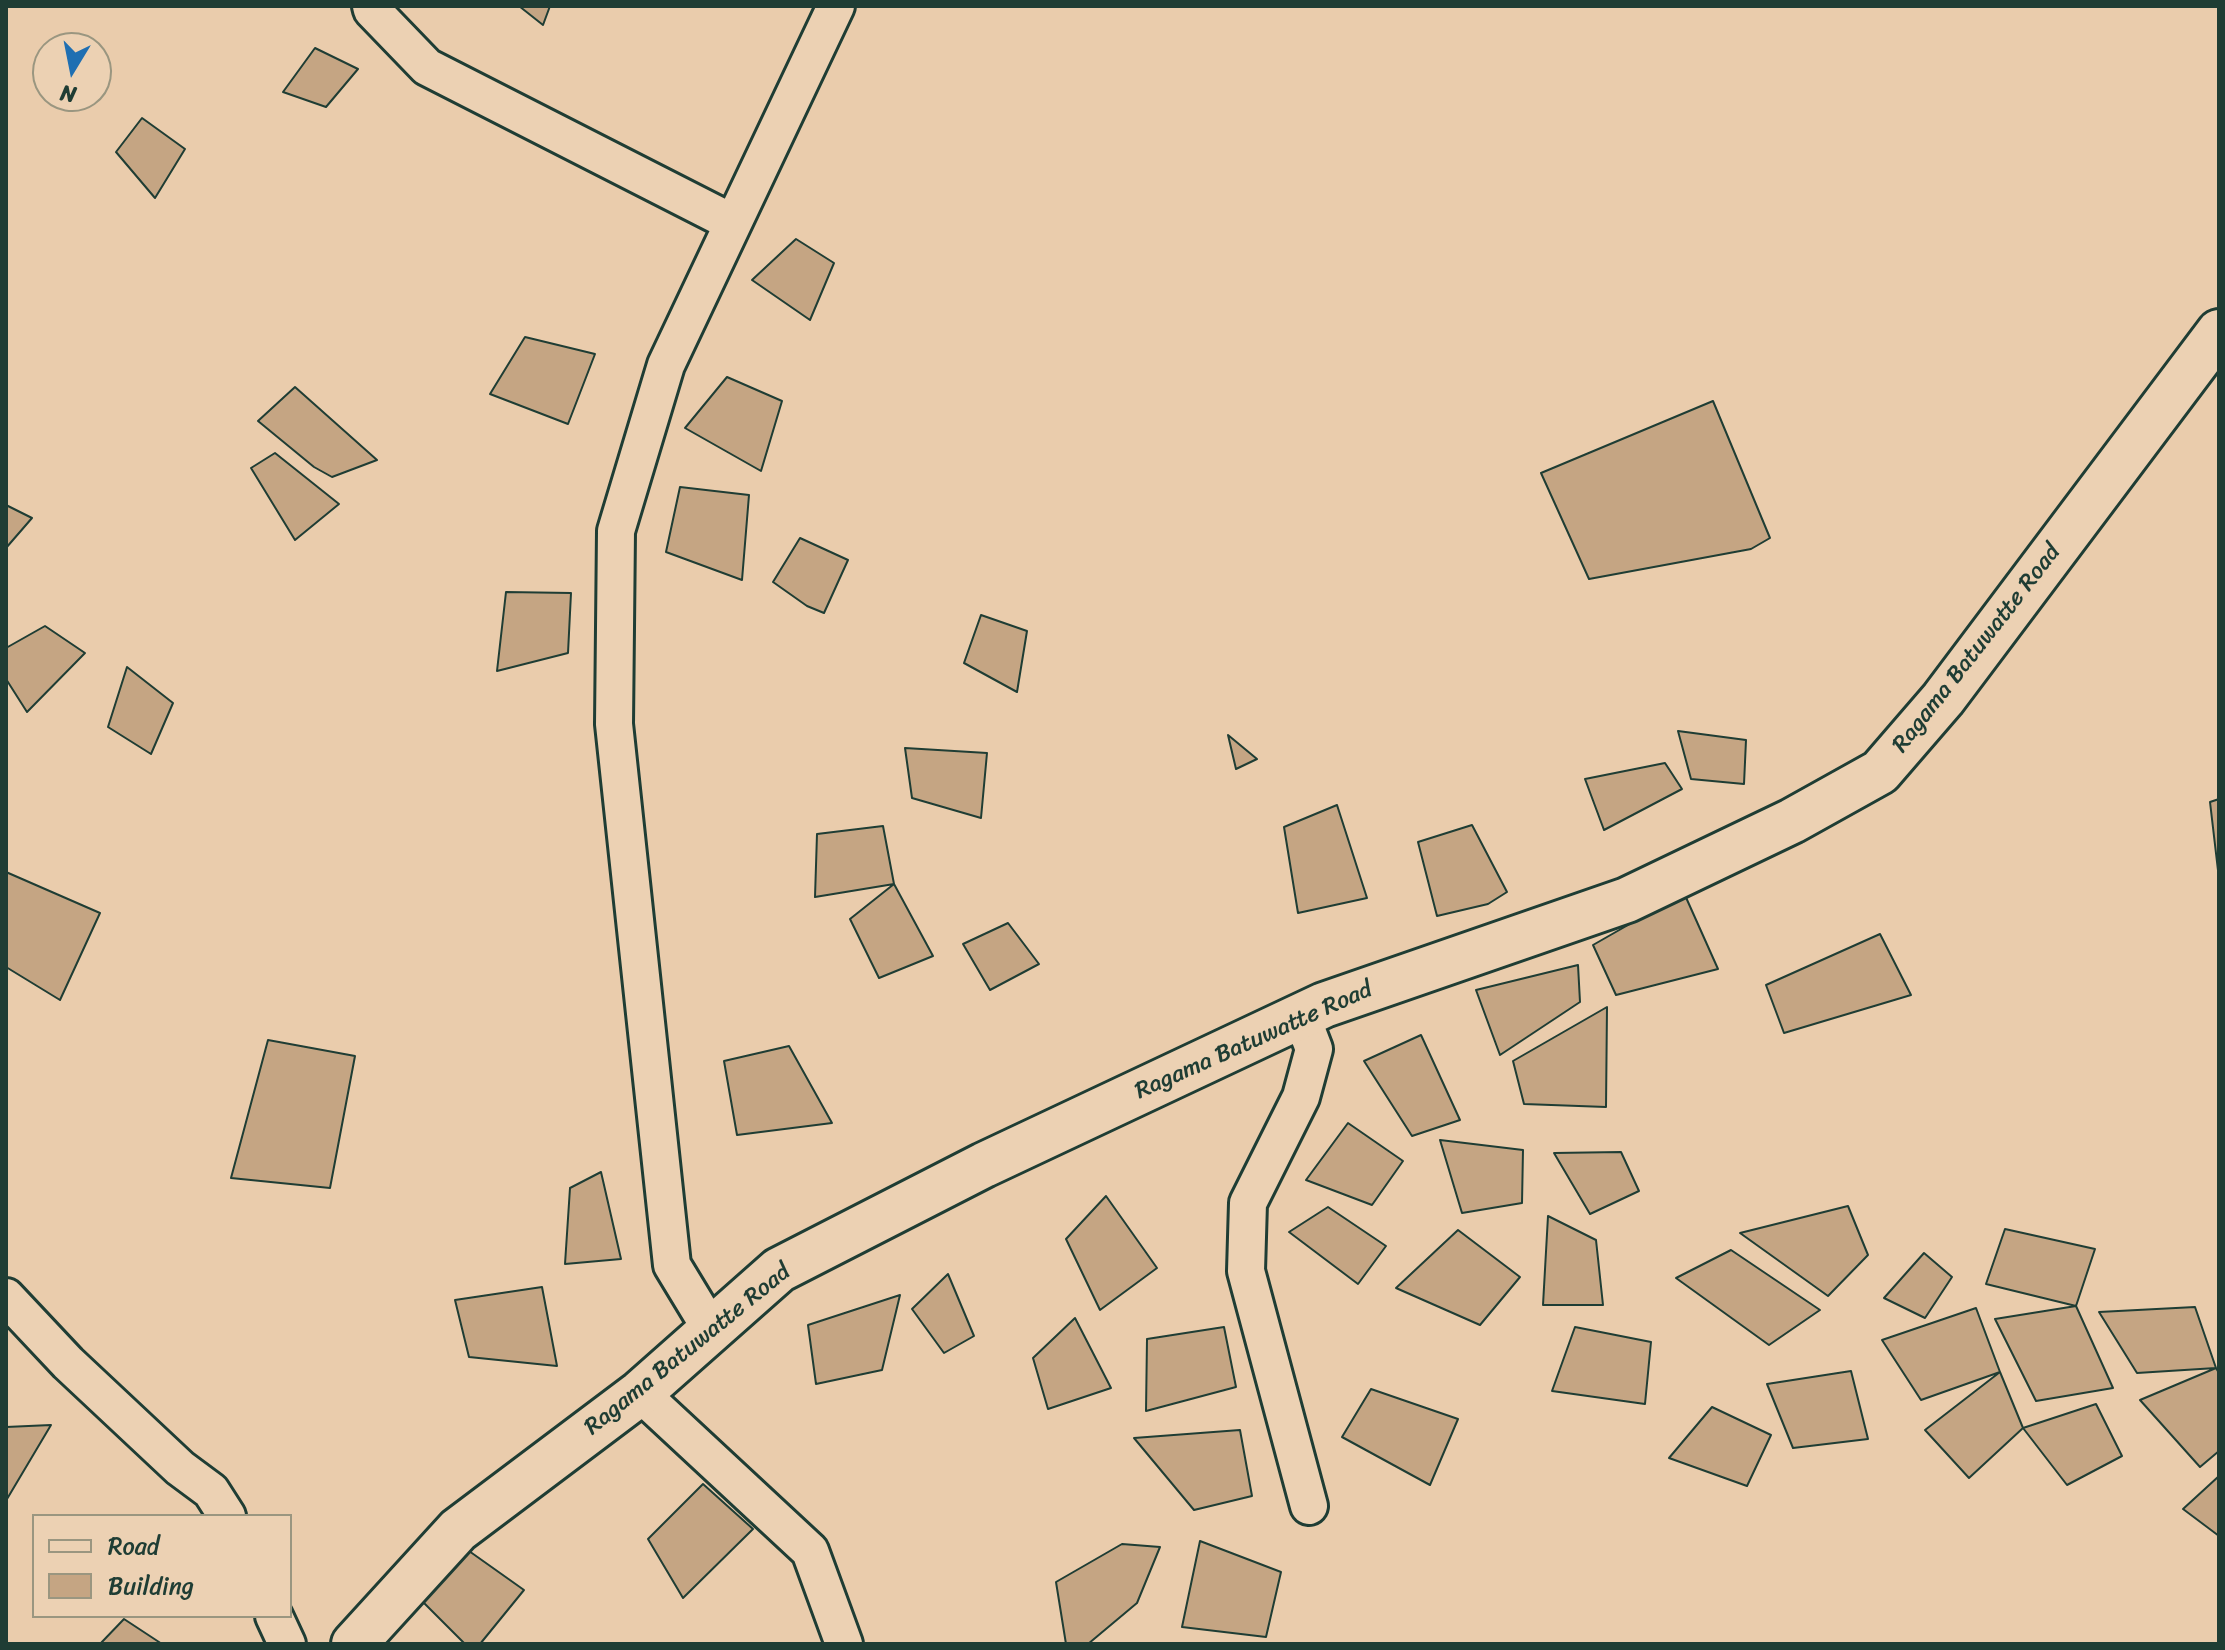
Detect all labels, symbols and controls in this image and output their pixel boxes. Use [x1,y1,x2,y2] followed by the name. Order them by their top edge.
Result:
[32,32,112,112] north arrow
[57,74,79,115] text: N
[1887,539,2067,759] street label: Ragama Batuwatte Road
[1131,976,1377,1106] street label: Ragama Batuwatte Road
[579,1258,797,1442] street label: Ragama Batuwatte Road
[32,1514,292,1618] legend
[108,1525,159,1567] text: Road
[108,1565,194,1607] text: Building

